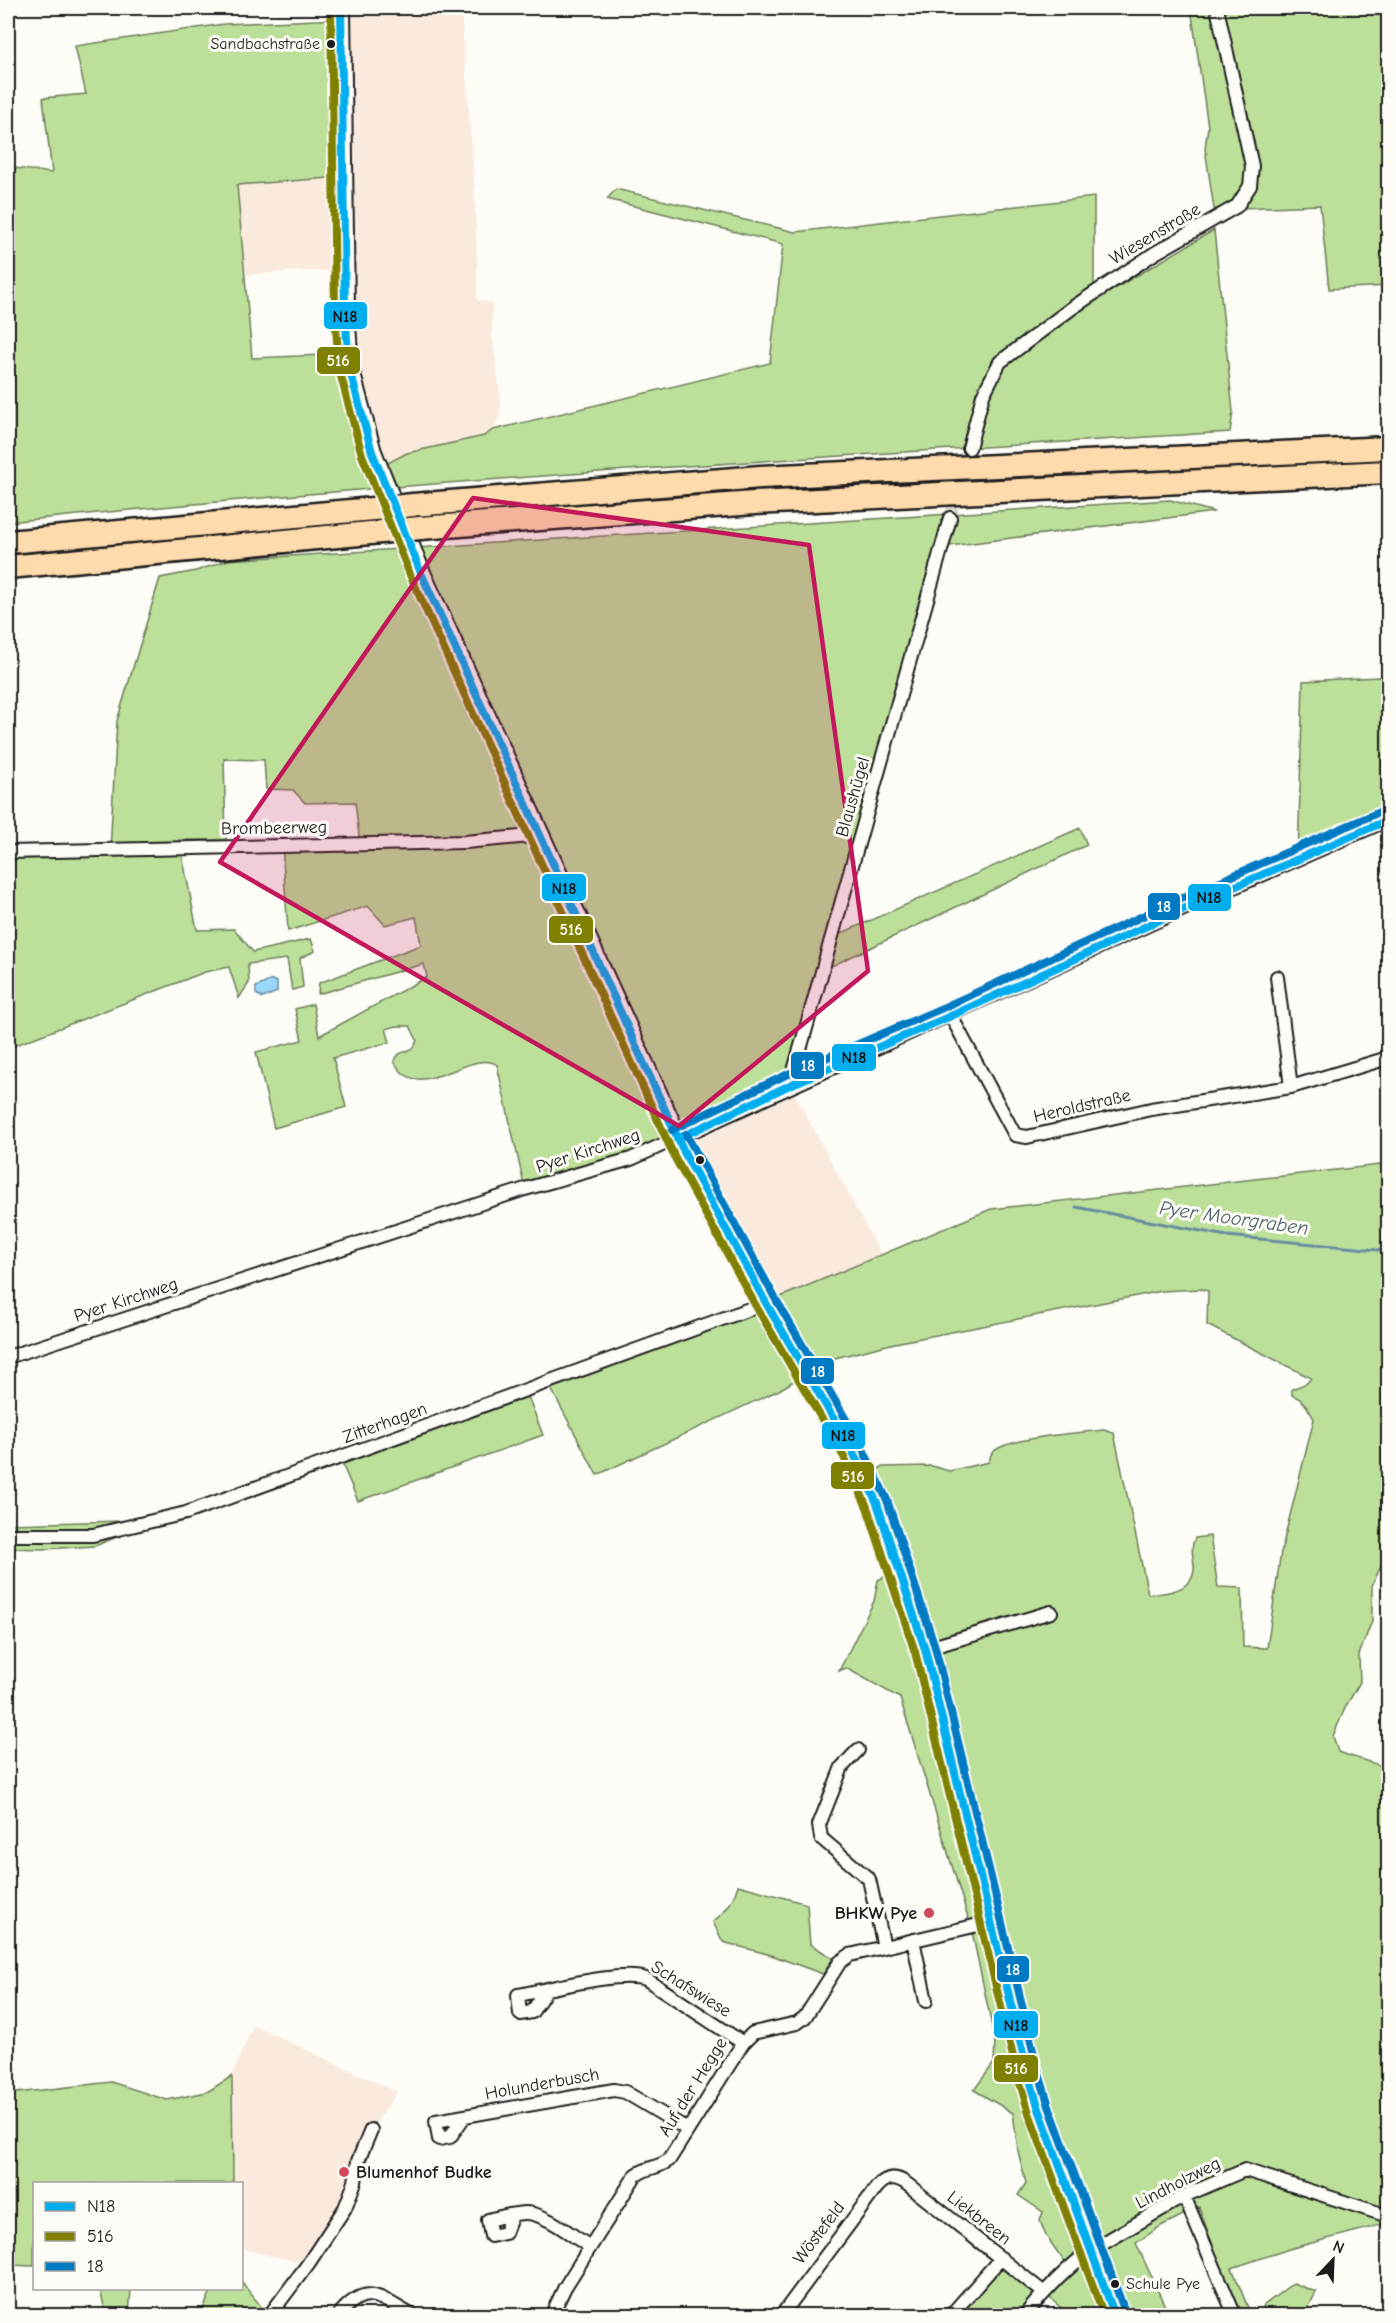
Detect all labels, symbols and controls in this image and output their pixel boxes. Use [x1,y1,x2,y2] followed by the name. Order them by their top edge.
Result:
[211,35,320,53] place label: Sandbachstraße
[325,38,337,50] marker: Sandbachstraße
[1106,199,1204,269] street label: Wiesenstraße
[323,301,368,330] line badge: N18
[333,308,357,326] text: N18
[316,346,361,375] line badge: 516
[326,352,350,370] text: 516
[832,754,874,840] street label: Blaushügel
[221,817,327,839] street label: Brombeerweg
[541,873,587,902] line badge: N18
[552,880,576,898] text: N18
[1187,883,1232,912] line badge: N18
[1197,889,1221,907] text: N18
[1147,892,1181,921] line badge: 18
[1157,898,1171,916] text: 18
[548,915,594,944] line badge: 516
[559,921,583,939] text: 516
[831,1043,877,1072] line badge: N18
[842,1049,866,1067] text: N18
[790,1051,825,1080] line badge: 18
[801,1057,815,1075] text: 18
[1031,1085,1133,1127] street label: Heroldstraße
[533,1124,643,1178] street label: Pyer Kirchweg
[694,1154,706,1166] unlabelled marker
[1158,1196,1310,1240] water label: Pyer Moorgraben
[71,1273,181,1327] street label: Pyer Kirchweg
[800,1357,835,1385] line badge: 18
[811,1363,825,1381] text: 18
[340,1398,430,1448] street label: Zitterhagen
[821,1421,866,1450] line badge: N18
[831,1427,855,1445] text: N18
[830,1461,875,1490] line badge: 516
[841,1468,865,1486] text: 516
[835,1903,917,1924] place label: BHKW Pye
[922,1906,936,1920] marker: BHKW Pye
[996,1955,1030,1983] line badge: 18
[647,1956,735,2022] street label: Schafswiese
[1006,1961,1020,1979] text: 18
[993,2010,1039,2039] line badge: N18
[1004,2017,1028,2035] text: N18
[654,2034,732,2140] street label: Auf der Hegge
[993,2054,1039,2083] line badge: 516
[1004,2060,1028,2078] text: 516
[483,2064,601,2104] street label: Holunderbusch
[1132,2153,1224,2213] street label: Lindholzweg
[356,2162,492,2183] place label: Blumenhof Budke
[337,2165,351,2179] marker: Blumenhof Budke
[33,2182,243,2290] legend
[943,2187,1015,2249] street label: Liekbreen
[87,2196,115,2217] text: N18
[789,2198,849,2268] street label: Wöstefeld
[87,2226,114,2247] text: 516
[1303,2230,1363,2290] north arrow
[1330,2237,1347,2257] text: N
[87,2256,103,2277] text: 18
[1126,2275,1200,2293] place label: Schule Pye
[1109,2278,1121,2290] marker: Schule Pye

